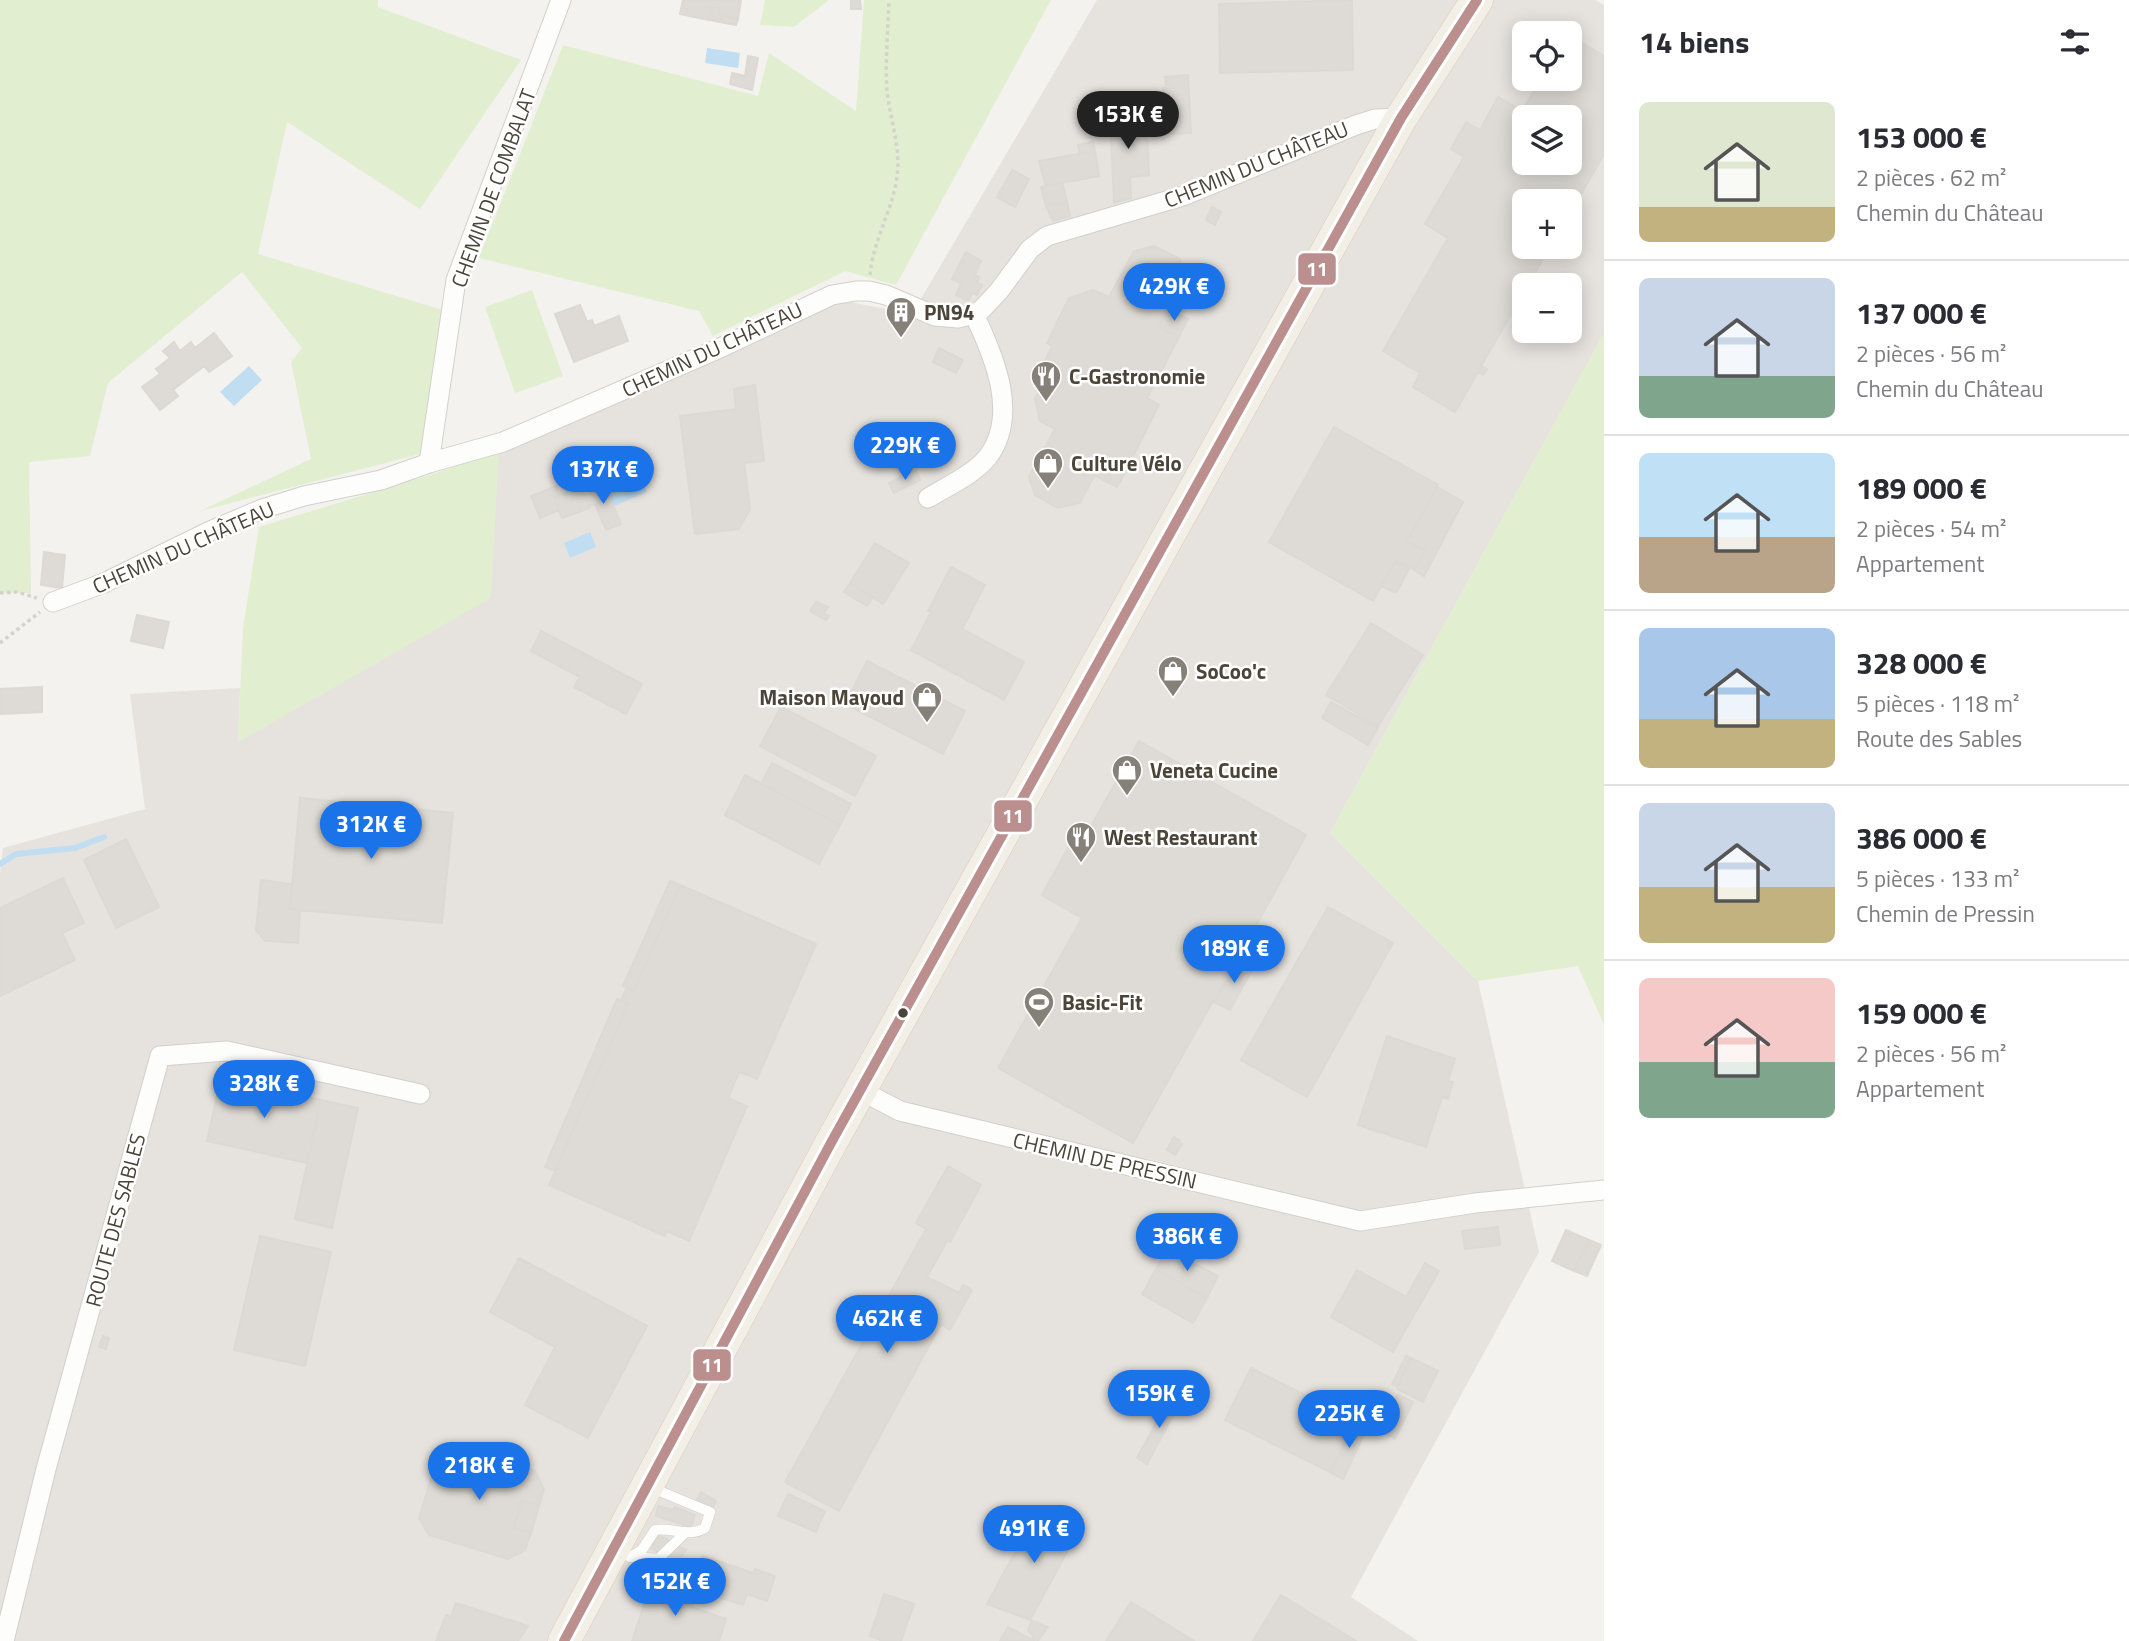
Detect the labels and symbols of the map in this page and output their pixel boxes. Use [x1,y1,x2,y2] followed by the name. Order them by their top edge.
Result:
[442,84,544,292] street label: CHEMIN DE COMBALAT
[1071,92,1185,151] pin: 153K €
[1159,112,1353,216] street label: CHEMIN DU CHÂTEAU
[1297,252,1337,286] line badge: 11
[1306,254,1328,283] text: 11
[1117,264,1231,323] pin: 429K €
[616,293,808,405] street label: CHEMIN DU CHÂTEAU
[884,295,918,339] building icon: PN94
[924,296,974,328] place label: PN94
[1029,359,1063,403] restaurant icon: C-Gastronomie
[1069,360,1205,392] place label: C-Gastronomie
[848,422,962,482] pin: 229K €
[1031,446,1065,490] shop icon: Culture Vélo
[546,447,660,506] pin: 137K €
[1071,447,1182,479] place label: Culture Vélo
[87,492,279,602] street label: CHEMIN DU CHÂTEAU
[1156,654,1190,698] shop icon: SoCoo'c
[1196,655,1266,687] place label: SoCoo'c
[910,680,944,724] shop icon: Maison Mayoud
[759,681,904,713] place label: Maison Mayoud
[1110,753,1144,797] shop icon: Veneta Cucine
[1150,754,1278,786] place label: Veneta Cucine
[993,799,1033,833] line badge: 11
[1002,801,1024,830] text: 11
[314,802,428,861] pin: 312K €
[1064,820,1098,864] restaurant icon: West Restaurant
[1104,821,1258,853] place label: West Restaurant
[1177,926,1291,985] pin: 189K €
[1022,985,1056,1029] sports icon: Basic-Fit
[1062,986,1143,1018] place label: Basic-Fit
[896,1006,910,1020] unlabelled marker
[207,1060,321,1120] pin: 328K €
[1010,1123,1200,1197] street label: CHEMIN DE PRESSIN
[76,1130,154,1310] street label: ROUTE DES SABLES
[1130,1214,1244,1273] pin: 386K €
[830,1296,944,1355] pin: 462K €
[692,1348,732,1382] line badge: 11
[701,1350,723,1379] text: 11
[1102,1370,1216,1430] pin: 159K €
[1292,1390,1406,1450] pin: 225K €
[422,1442,536,1502] pin: 218K €
[977,1506,1091,1565] pin: 491K €
[618,1558,732,1618] pin: 152K €

